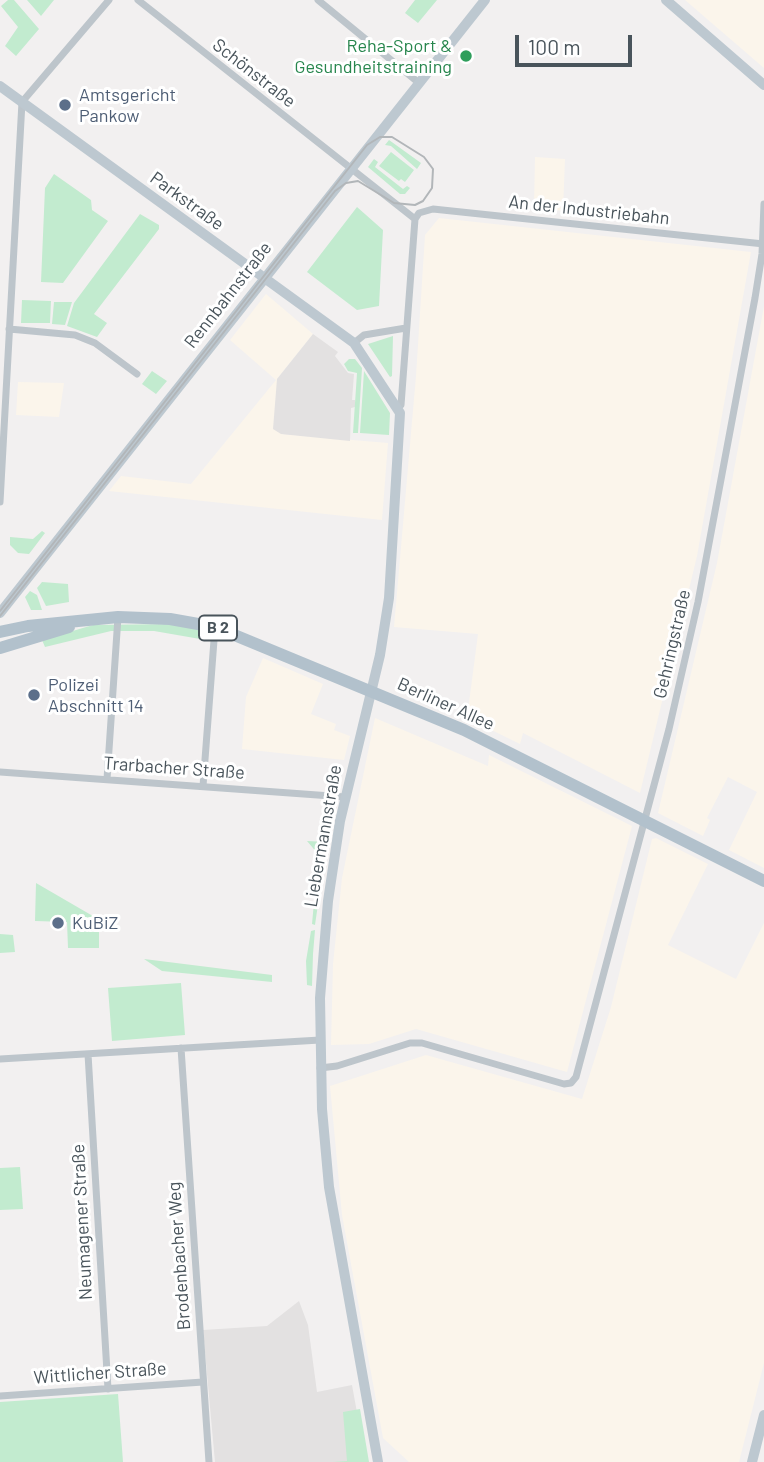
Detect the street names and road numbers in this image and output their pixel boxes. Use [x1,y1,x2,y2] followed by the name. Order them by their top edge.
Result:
[208,34,300,112] street label: Schönstraße
[146,167,228,235] street label: Parkstraße
[507,191,671,229] street label: An der Industriebahn
[180,238,276,352] street label: Rennbahnstraße
[649,587,695,701] street label: Gehringstraße
[199,615,237,640] road number: B 2
[394,673,498,735] street label: Berliner Allee
[103,752,245,784] street label: Trarbacher Straße
[300,763,346,909] street label: Liebermannstraße
[67,1143,97,1301] street label: Neumagener Straße
[163,1181,195,1331] street label: Brodenbacher Weg
[33,1358,167,1388] street label: Wittlicher Straße

